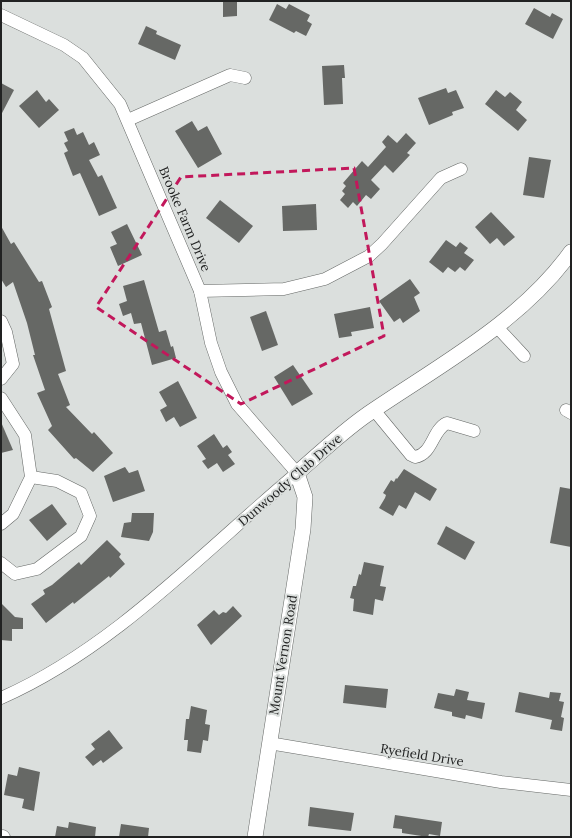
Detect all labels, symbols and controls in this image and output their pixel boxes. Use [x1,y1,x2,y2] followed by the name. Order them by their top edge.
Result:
[155,164,215,274] street label: Brooke Farm Drive
[234,430,346,530] street label: Dunwoody Club Drive
[265,594,301,716] street label: Mount Vernon Road
[379,740,465,770] street label: Ryefield Drive

